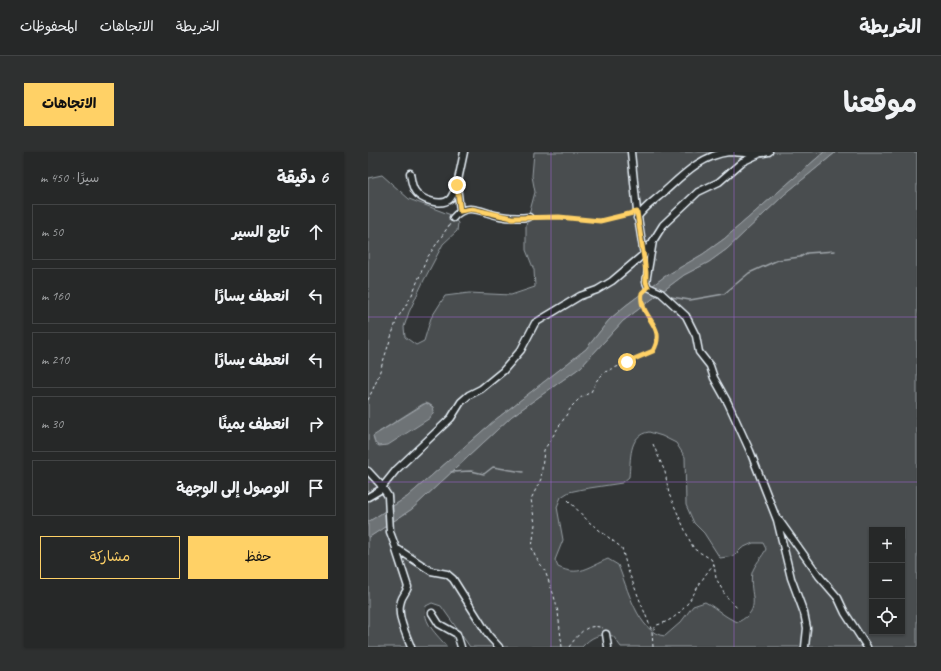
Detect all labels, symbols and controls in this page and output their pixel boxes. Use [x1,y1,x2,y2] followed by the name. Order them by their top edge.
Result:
[859,15,921,39] text: الخريطة
[20,18,78,35] text: المحفوظات
[100,18,154,35] text: الاتجاهات
[176,18,219,35] text: الخريطة
[24,83,114,126] button: الاتجاهات
[843,85,917,120] text: موقعنا
[277,167,328,188] text: 6 دقيقة
[40,170,99,186] text: سيرًا · 450 m
[448,176,466,194] route end
[305,221,327,243] icon: ahead
[232,223,289,242] text: تابع السير
[41,224,63,240] text: 50 m
[305,285,327,307] icon: left
[214,287,289,306] text: انعطف يسارًا
[41,288,69,304] text: 160 m
[305,349,327,371] icon: left
[214,351,289,370] text: انعطف يسارًا
[41,352,69,368] text: 210 m
[618,353,636,371] route start
[305,413,327,435] icon: right
[218,415,289,434] text: انعطف يمينًا
[41,416,63,432] text: 30 m
[305,477,327,499] icon: arrive
[176,479,289,498] text: الوصول إلى الوجهة
[869,527,905,635] map controls
[869,527,905,563] button: +
[40,536,180,579] button: مشاركة
[188,536,328,579] button: حفظ
[869,563,905,599] button: −
[869,599,905,635] button: locate

